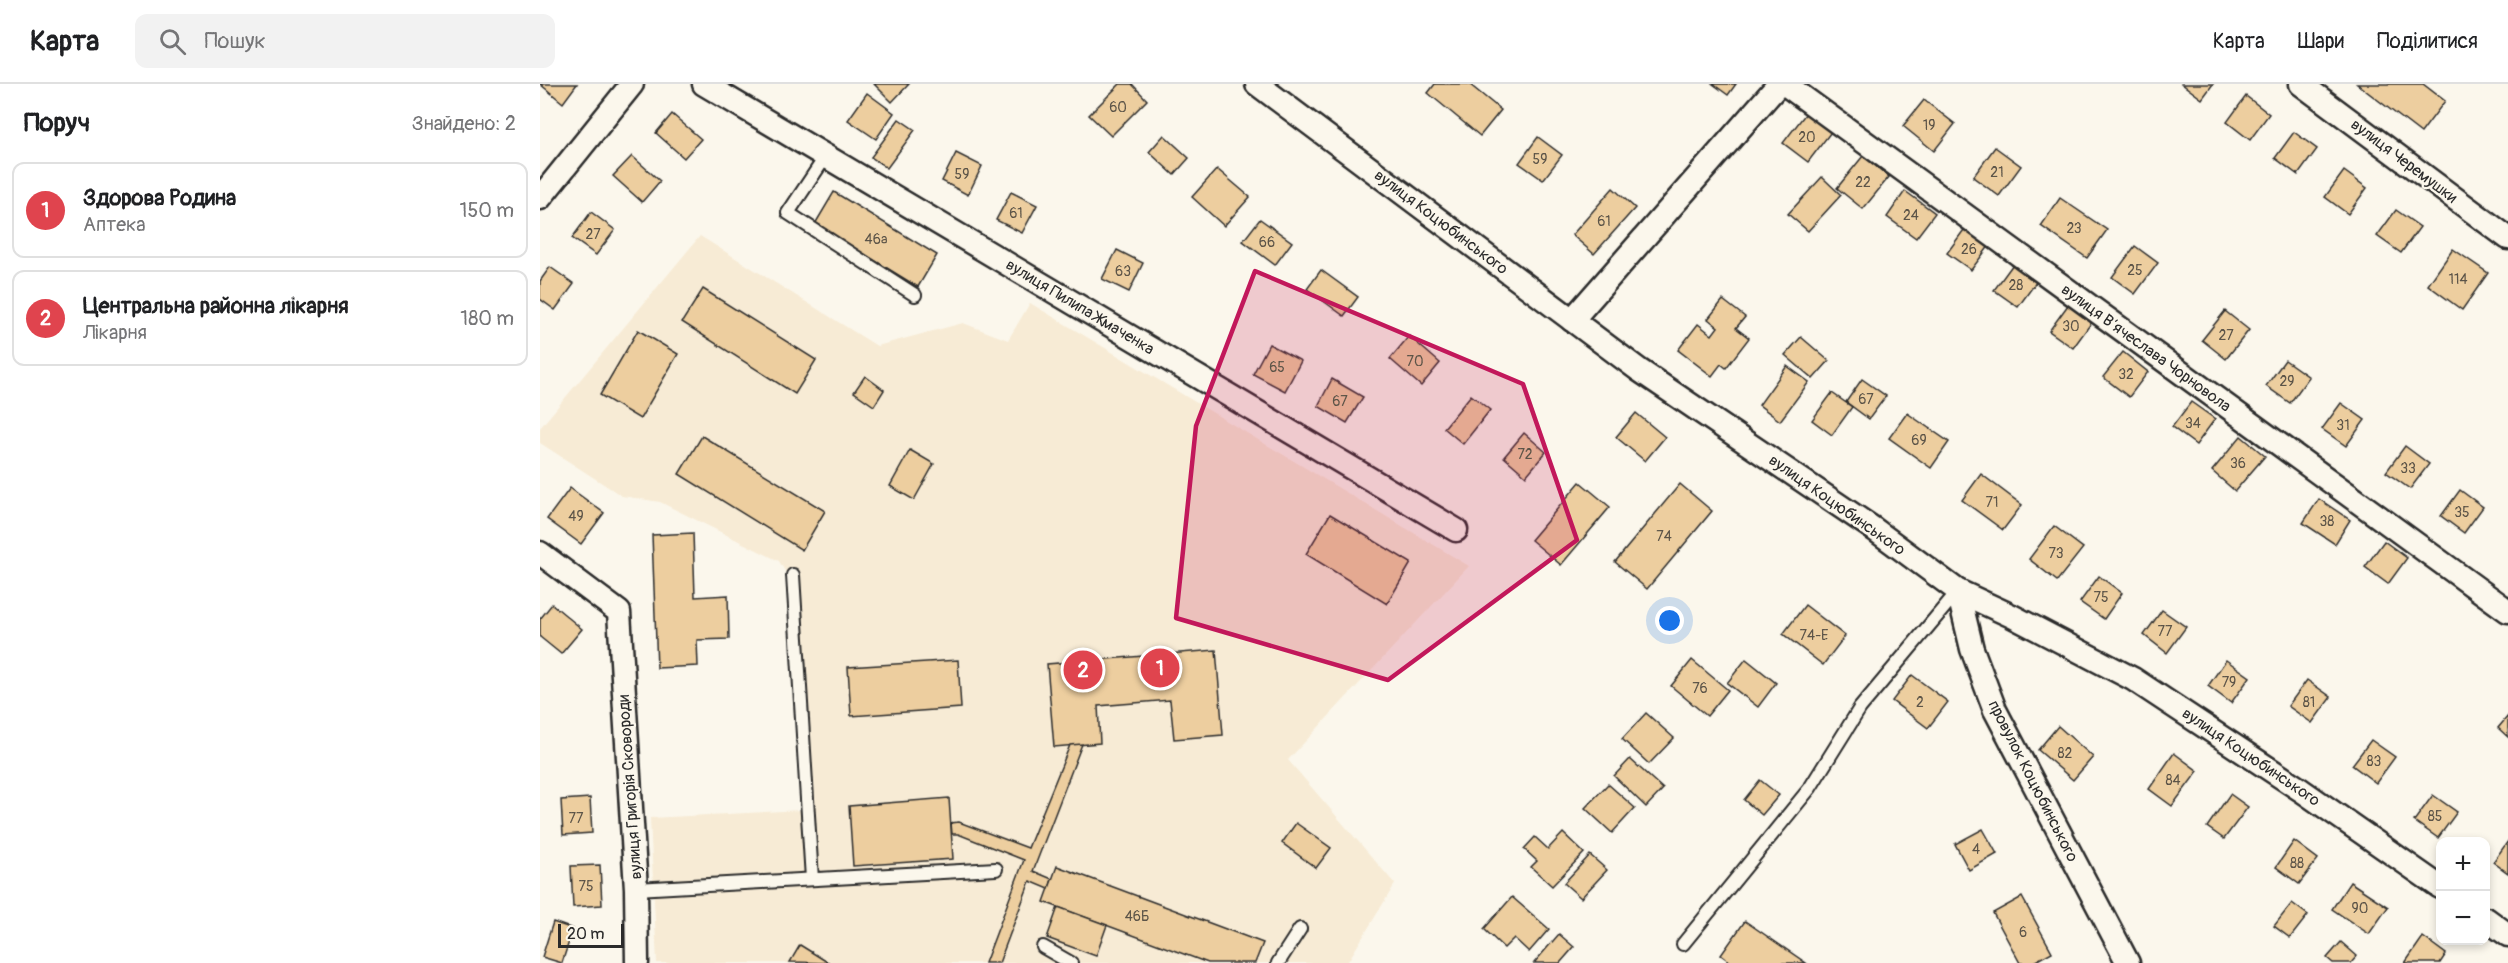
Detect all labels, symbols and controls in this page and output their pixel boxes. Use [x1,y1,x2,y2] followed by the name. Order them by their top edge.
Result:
[135,14,555,68] search box
[30,24,99,59] text: Карта
[156,25,189,58] icon: search
[204,27,266,55] text: Пошук
[2213,28,2265,55] text: Карта
[2298,28,2344,55] text: Шари
[2377,28,2478,55] text: Поділитися
[1109,99,1127,116] house number: 60
[24,107,90,139] text: Поруч
[412,111,516,136] text: Знайдено: 2
[2347,114,2461,208] street label: вулиця Черемушки
[1923,117,1935,134] house number: 19
[1798,129,1816,146] house number: 20
[1533,151,1547,168] house number: 59
[1990,164,2004,181] house number: 21
[1370,165,1512,279] street label: вулиця Коцюбинського
[955,166,969,183] house number: 59
[1855,174,1871,191] house number: 22
[83,184,236,212] text: Здорова Родина
[42,198,49,223] text: 1
[460,198,514,223] text: 150 m
[1009,205,1023,222] house number: 61
[1903,207,1919,224] house number: 24
[83,212,146,237] text: Аптека
[1597,213,1611,230] house number: 61
[2066,220,2082,237] house number: 23
[585,226,601,243] house number: 27
[865,231,887,248] house number: 46а
[1259,234,1275,251] house number: 66
[1961,241,1977,258] house number: 26
[1002,255,1158,359] street label: вулиця Пилипа Жмаченка
[2127,262,2143,279] house number: 25
[1115,263,1131,280] house number: 63
[2448,271,2468,288] house number: 114
[2009,277,2023,294] house number: 28
[2057,280,2235,416] street label: вулиця Вʼячеслава Чорновола
[83,292,348,320] text: Центральна районна лікарня
[40,306,51,331] text: 2
[460,306,514,331] text: 180 m
[2062,318,2080,335] house number: 30
[83,320,147,345] text: Лікарня
[2218,327,2234,344] house number: 27
[1407,353,1423,370] house number: 70
[1269,359,1285,376] house number: 65
[2118,366,2134,383] house number: 32
[2279,373,2295,390] house number: 29
[1858,391,1874,408] house number: 67
[1332,393,1348,410] house number: 67
[2185,415,2201,432] house number: 34
[2336,417,2350,434] house number: 31
[1911,432,1927,449] house number: 69
[1517,446,1533,463] house number: 72
[1765,450,1910,560] street label: вулиця Коцюбинського
[2230,455,2246,472] house number: 36
[2400,460,2416,477] house number: 33
[1986,494,1998,511] house number: 71
[2454,504,2470,521] house number: 35
[568,508,584,525] house number: 49
[2320,513,2334,530] house number: 38
[1656,528,1672,545] house number: 74
[2048,545,2064,562] house number: 73
[2094,589,2109,606] house number: 75
[1655,606,1684,635] your location
[2158,623,2173,640] house number: 77
[1800,627,1828,644] house number: 74-Е
[1140,646,1180,690] pin: 1
[1064,648,1102,692] pin: 2
[2222,674,2236,691] house number: 79
[1692,680,1708,697] house number: 76
[614,694,646,880] street label: вулиця Григорія Сковороди
[1916,694,1924,711] house number: 2
[2303,694,2315,711] house number: 81
[1984,697,2083,866] street label: провулок Коцюбинського
[2178,703,2324,811] street label: вулиця Коцюбинського
[2058,745,2073,762] house number: 82
[2367,753,2382,770] house number: 83
[2165,772,2181,789] house number: 84
[2428,808,2442,825] house number: 85
[569,810,584,827] house number: 77
[2436,837,2490,945] map controls
[2436,837,2490,891] button: +
[1972,841,1980,858] house number: 4
[2290,855,2304,872] house number: 88
[579,878,594,895] house number: 75
[2436,891,2490,945] button: −
[2352,900,2368,917] house number: 90
[1125,908,1149,925] house number: 46Б
[558,921,624,948] scale bar
[567,924,605,944] text: 20 m
[2019,924,2027,941] house number: 6

